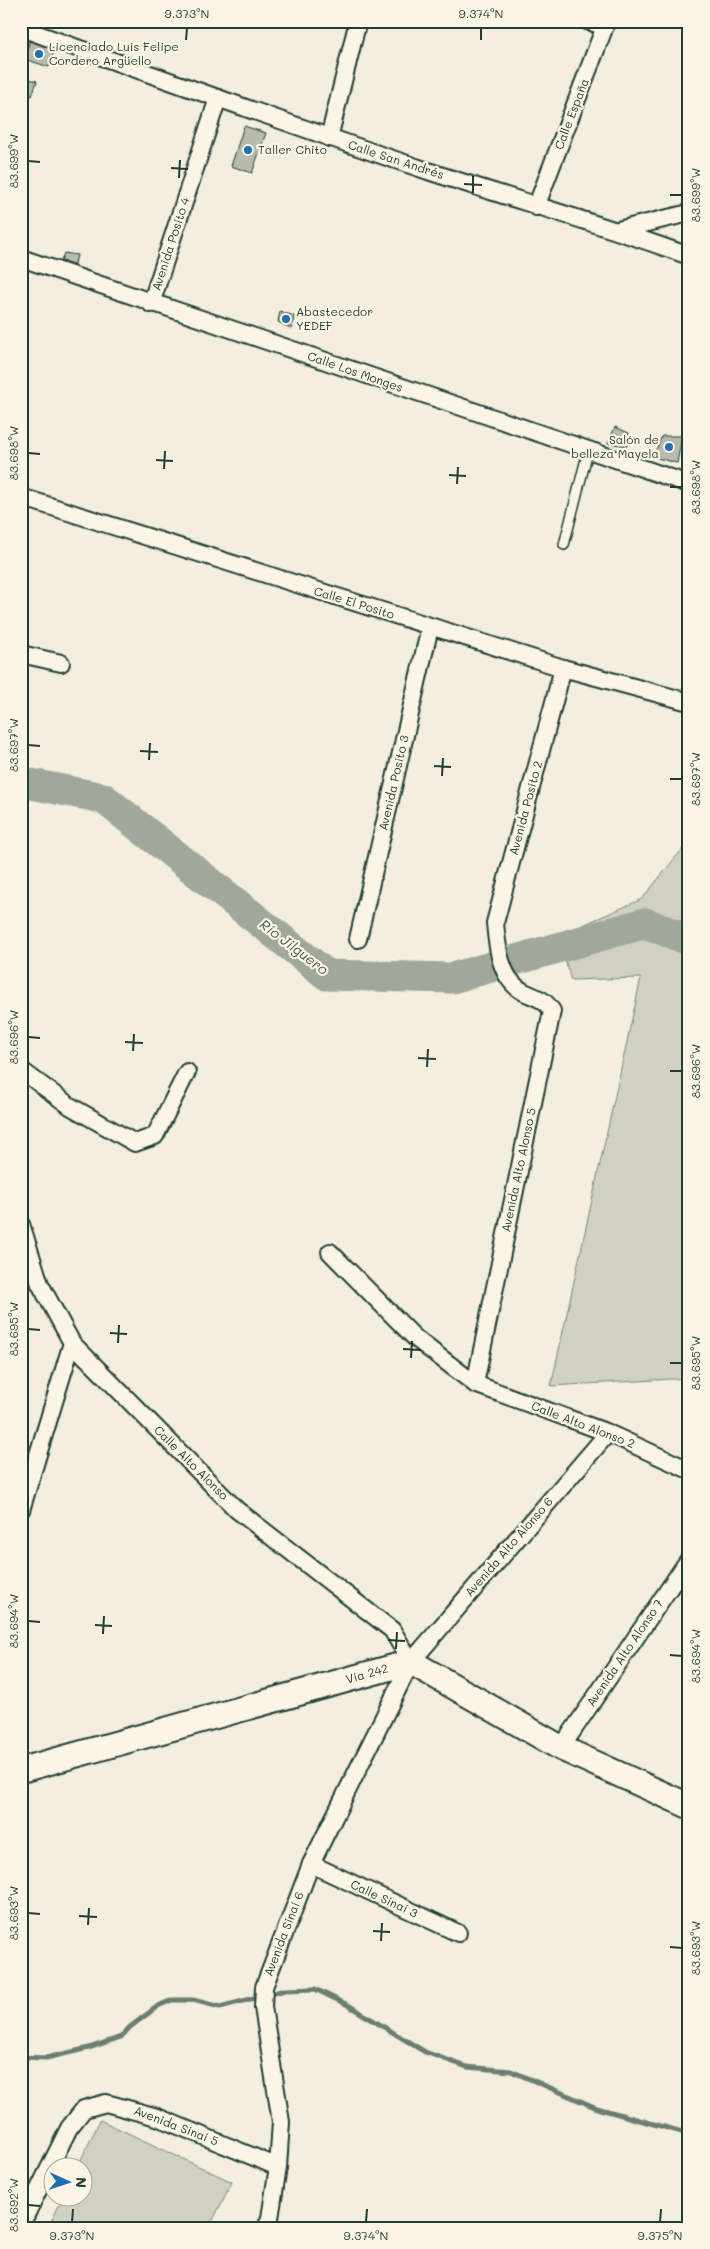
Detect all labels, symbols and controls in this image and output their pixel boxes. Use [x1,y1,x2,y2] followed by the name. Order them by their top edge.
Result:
[165,5,209,21] text: 9.373°N
[459,5,503,21] text: 9.374°N
[49,38,179,68] place label: Licenciado Luis Felipe Cordero Argüello
[33,48,45,60] marker: Licenciado Luis Felipe Cordero Argüello
[550,76,592,152] street label: Calle España
[5,134,21,188] text: 83.699°W
[346,136,447,182] street label: Calle San Andrés
[258,141,327,157] place label: Taller Chito
[242,144,254,156] marker: Taller Chito
[687,168,703,222] text: 83.699°W
[147,195,193,292] street label: Avenida Posito 4
[296,303,373,333] place label: Abastecedor YEDEF
[280,313,292,325] marker: Abastecedor YEDEF
[305,347,405,395] street label: Calle Los Monges
[5,426,21,480] text: 83.698°W
[571,431,659,461] place label: Salón de belleza Mayela
[663,441,675,453] marker: Salón de belleza Mayela
[687,460,703,514] text: 83.698°W
[312,582,397,622] street label: Calle El Posito
[5,718,21,772] text: 83.697°W
[374,734,412,832] street label: Avenida Posito 3
[687,752,703,806] text: 83.697°W
[505,759,545,857] street label: Avenida Posito 2
[256,915,333,979] water label: Río Jilguero
[5,1010,21,1064] text: 83.696°W
[687,1044,703,1098] text: 83.696°W
[497,1106,539,1233] street label: Avenida Alto Alonso 5
[5,1302,21,1356] text: 83.695°W
[687,1336,703,1390] text: 83.695°W
[529,1397,637,1451] street label: Calle Alto Alonso 2
[151,1422,232,1503] street label: Calle Alto Alonso
[461,1493,556,1599] street label: Avenida Alto Alonso 6
[5,1594,21,1648] text: 83.694°W
[582,1595,666,1709] street label: Avenida Alto Alonso 7
[687,1629,703,1683] text: 83.694°W
[344,1659,390,1687] street label: Vía 242
[348,1876,421,1921] street label: Calle Sinaí 3
[5,1886,21,1940] text: 83.693°W
[260,1889,307,1978] street label: Avenida Sinaí 6
[687,1921,703,1975] text: 83.693°W
[132,2102,221,2149] street label: Avenida Sinaí 5
[42,2156,92,2206] north arrow
[72,2177,91,2189] text: N
[5,2178,21,2232] text: 83.692°W
[50,2227,94,2243] text: 9.373°N
[344,2227,388,2243] text: 9.374°N
[638,2227,682,2243] text: 9.375°N

